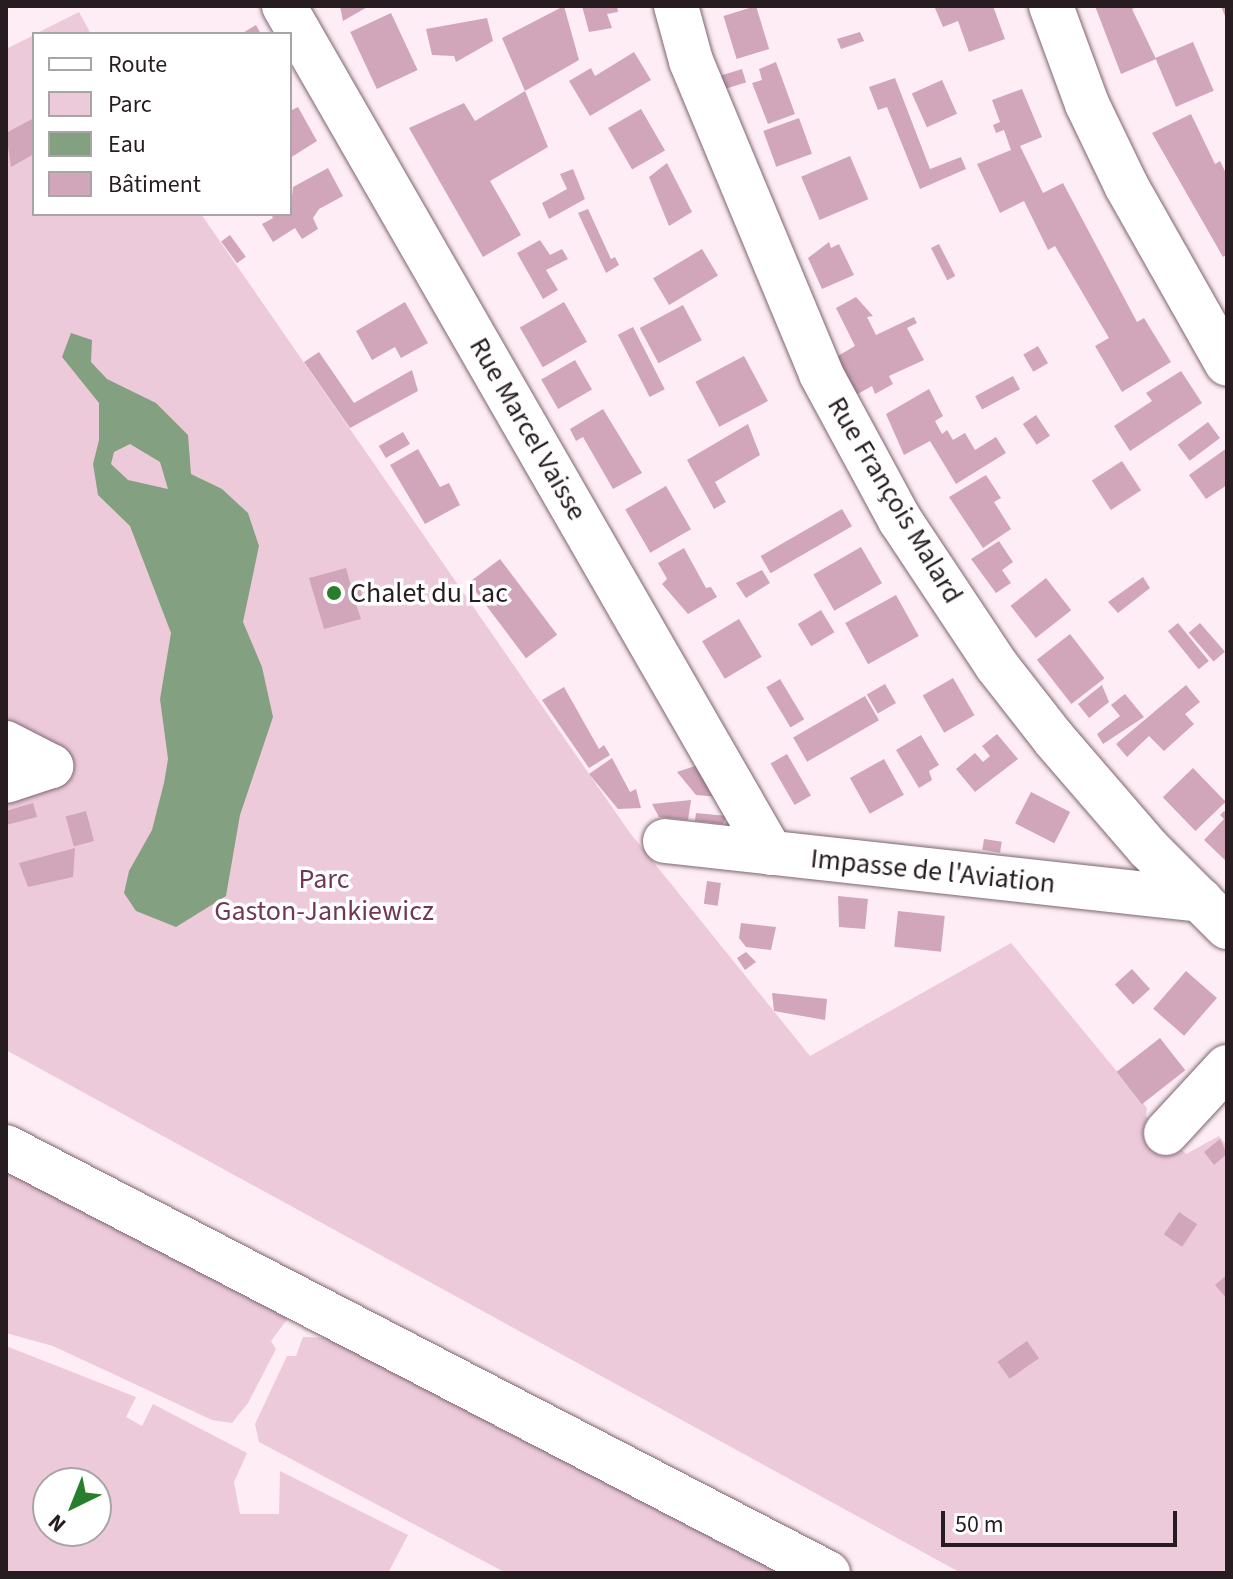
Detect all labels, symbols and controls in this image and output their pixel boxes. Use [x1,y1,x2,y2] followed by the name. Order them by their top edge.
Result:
[32,32,292,216] legend
[108,47,167,82] text: Route
[108,87,152,122] text: Parc
[108,127,146,162] text: Eau
[108,167,201,202] text: Bâtiment
[462,332,594,526] street label: Rue Marcel Vaisse
[820,391,970,609] street label: Rue François Malard
[350,576,508,610] place label: Chalet du Lac
[325,584,343,602] marker: Chalet du Lac
[809,841,1057,901] street label: Impasse de l'Aviation
[214,862,434,928] park label: Parc Gaston-Jankiewicz
[32,1467,112,1547] north arrow
[945,1495,1181,1545] scale bar
[41,1506,73,1540] text: N
[955,1507,1004,1542] text: 50 m

